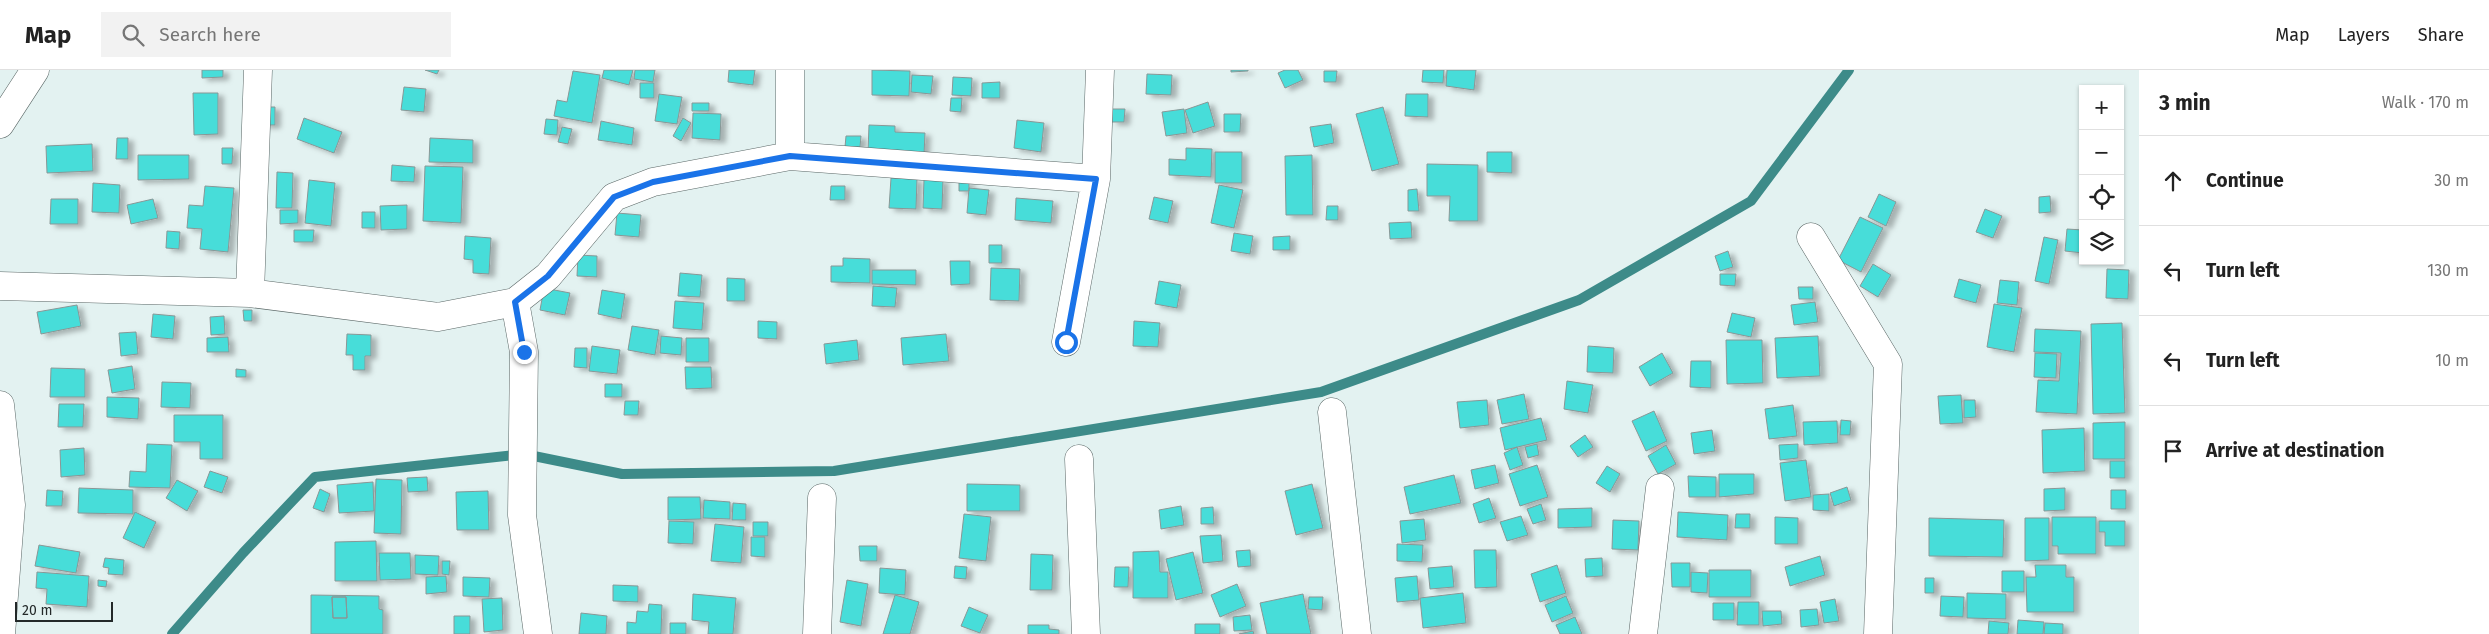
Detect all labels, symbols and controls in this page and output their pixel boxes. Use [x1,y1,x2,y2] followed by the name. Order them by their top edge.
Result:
[101,12,451,57] search box
[25,21,71,49] text: Map
[119,21,147,49] icon: search
[159,23,261,46] text: Search here
[2275,24,2310,46] text: Map
[2338,24,2390,46] text: Layers
[2418,24,2464,46] text: Share
[2079,85,2124,265] map controls
[2079,85,2124,130] button: +
[2159,90,2211,116] text: 3 min
[2382,93,2469,112] text: Walk · 170 m
[2079,130,2124,175] button: −
[2159,167,2187,195] icon: ahead
[2206,169,2284,192] text: Continue
[2434,171,2469,190] text: 30 m
[2079,175,2124,220] button: locate
[2079,220,2124,265] button: layers
[2159,257,2187,285] icon: left
[2206,259,2280,282] text: Turn left
[2427,261,2469,280] text: 130 m
[1055,331,1078,354] route start
[513,341,536,364] route end
[2159,347,2187,375] icon: left
[2206,349,2280,372] text: Turn left
[2435,351,2469,370] text: 10 m
[2159,437,2187,465] icon: arrive
[2206,439,2385,462] text: Arrive at destination
[15,599,112,622] scale bar
[22,602,52,619] text: 20 m

